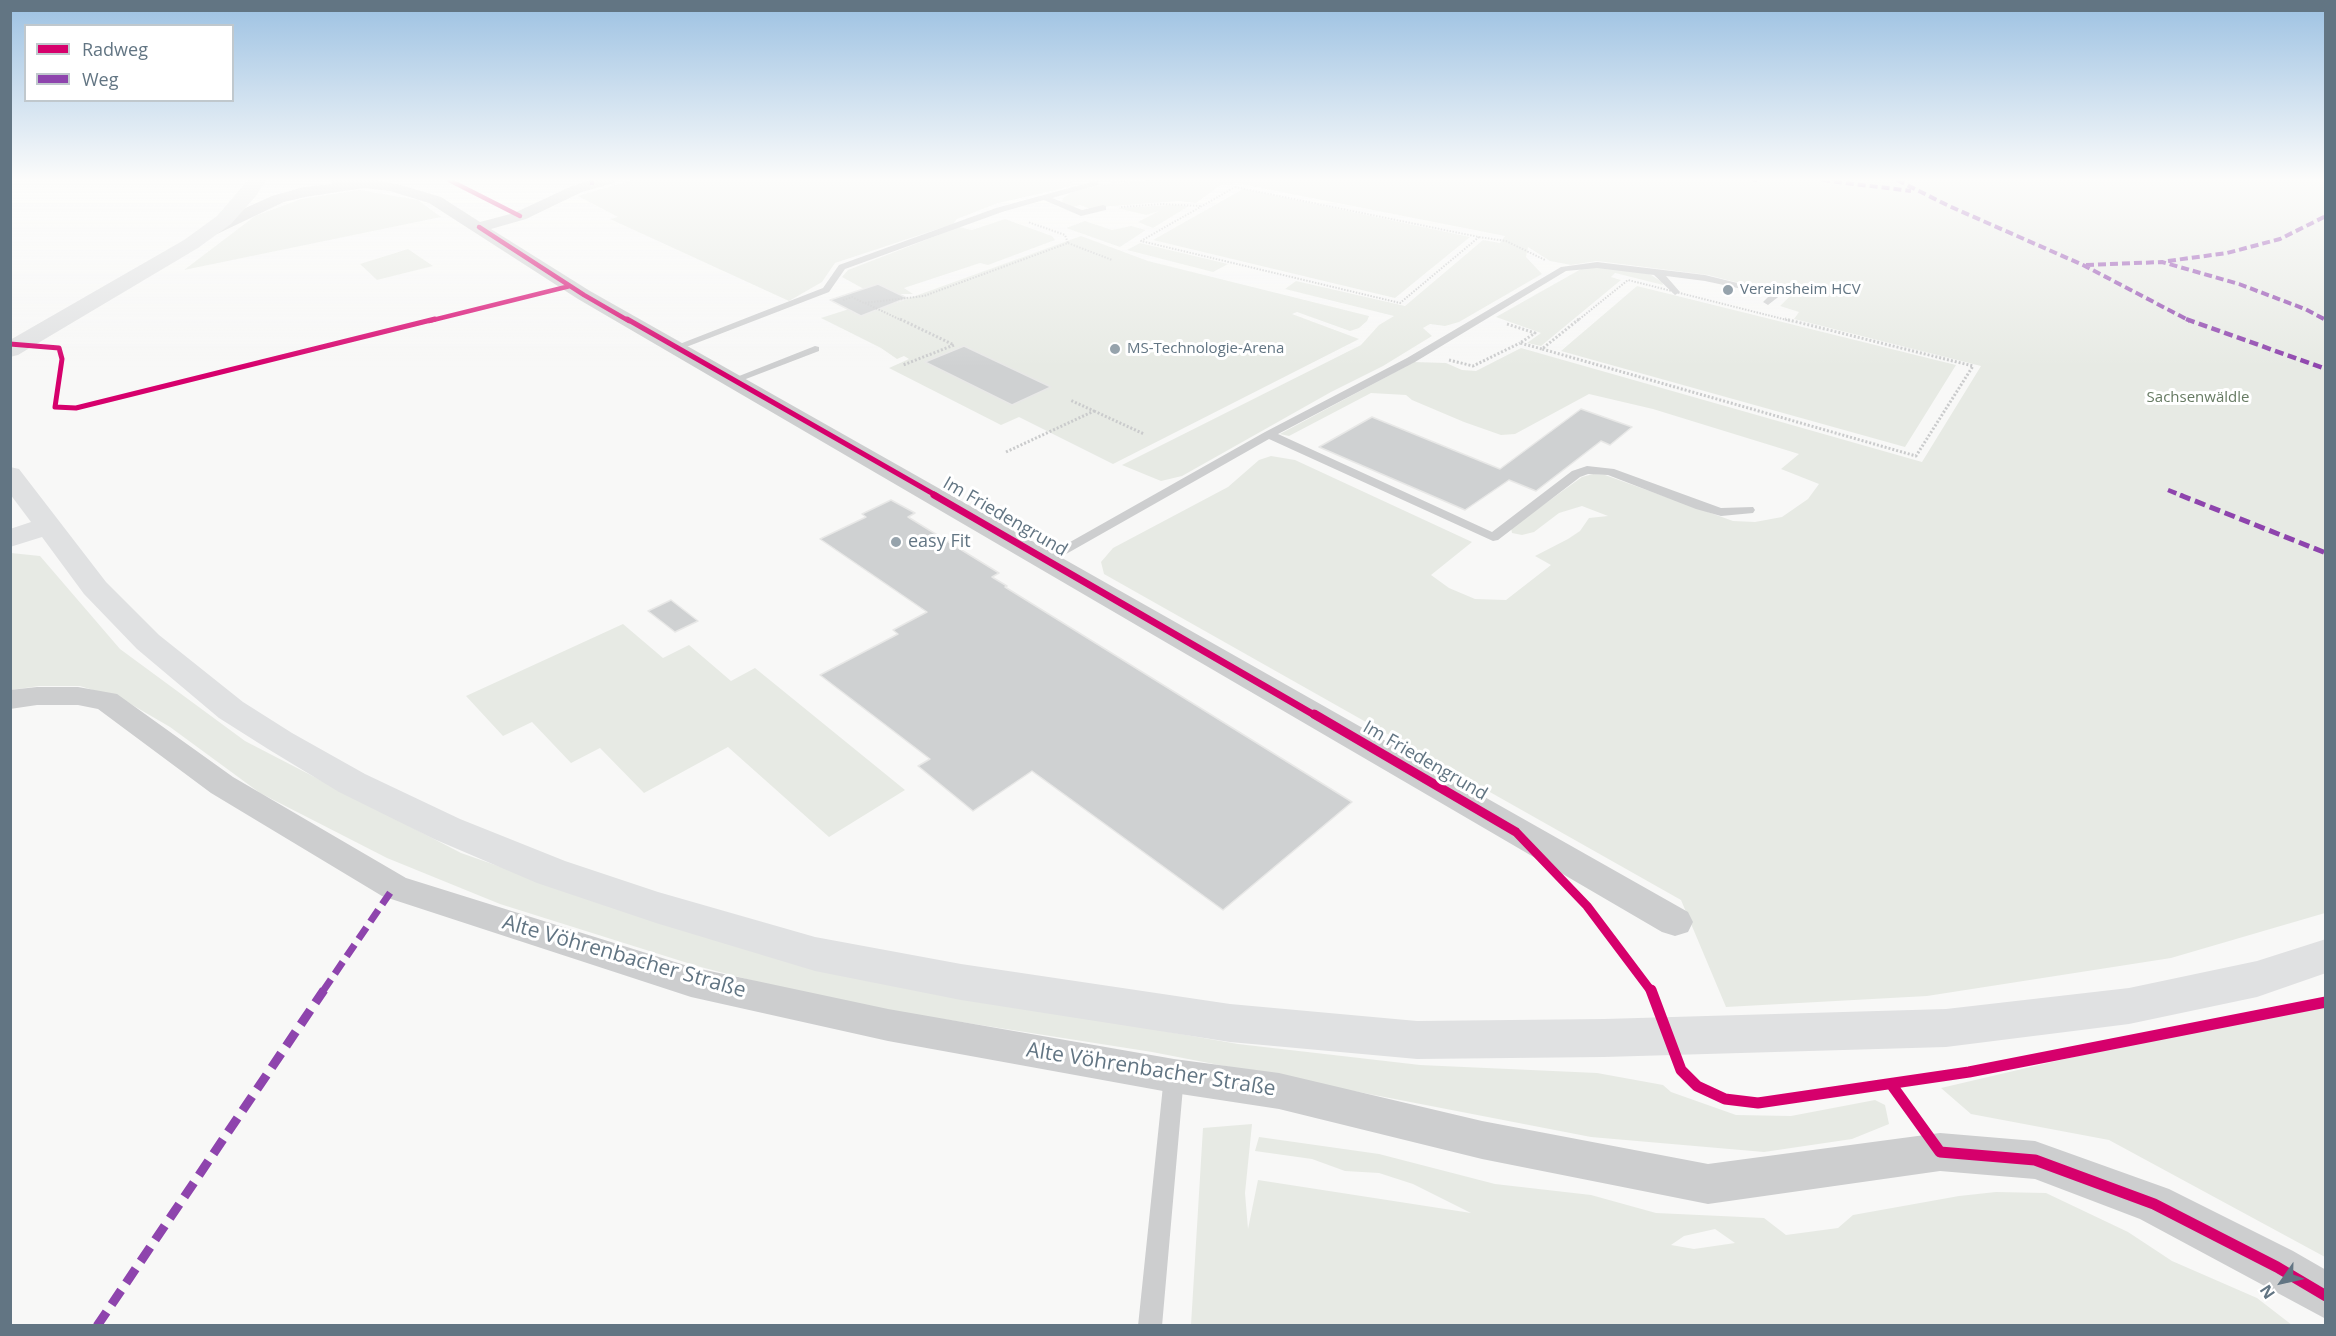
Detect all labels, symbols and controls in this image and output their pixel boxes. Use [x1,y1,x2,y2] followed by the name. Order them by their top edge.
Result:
[24,24,234,102] legend
[82,37,148,61] text: Radweg
[82,67,119,91] text: Weg
[1740,281,1861,299] place label: Vereinsheim HCV
[1721,283,1735,297] marker: Vereinsheim HCV
[1127,340,1284,358] place label: MS-Technologie-Arena
[1108,342,1122,356] marker: MS-Technologie-Arena
[2147,389,2249,407] park label: Sachsenwäldle
[939,473,1071,561] street label: Im Friedengrund
[908,531,971,553] place label: easy Fit
[889,535,903,549] marker: easy Fit
[1359,717,1491,805] street label: Im Friedengrund
[499,910,749,1004] street label: Alte Vöhrenbacher Straße
[1025,1038,1277,1102] street label: Alte Vöhrenbacher Straße
[2252,1252,2312,1312] north arrow
[2254,1281,2280,1304] text: N

